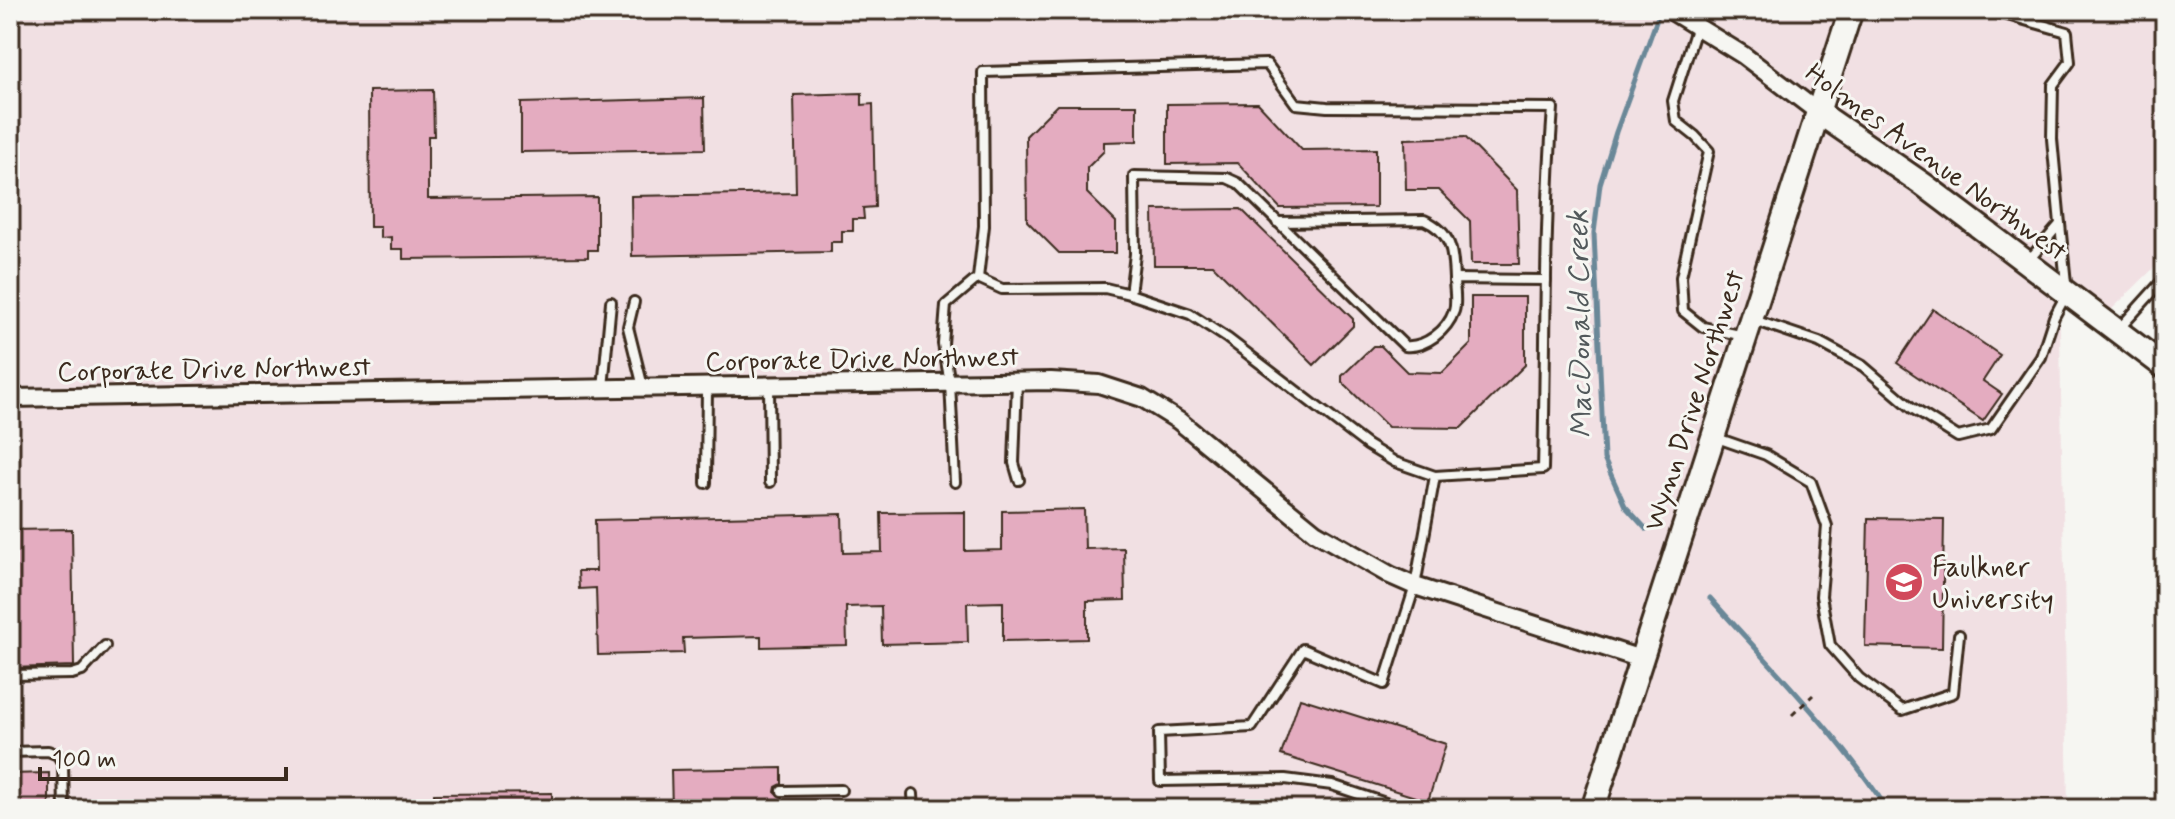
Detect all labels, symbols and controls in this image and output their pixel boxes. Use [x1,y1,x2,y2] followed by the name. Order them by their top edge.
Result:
[1797,55,2075,271] street label: Holmes Avenue Northwest
[1559,209,1602,439] water label: MacDonald Creek
[1636,265,1755,536] street label: Wynn Drive Northwest
[705,339,1020,382] street label: Corporate Drive Northwest
[57,349,372,392] street label: Corporate Drive Northwest
[1932,550,2054,619] place label: Faulkner University
[1883,561,1925,603] school or university icon: Faulkner University
[40,731,286,781] scale bar
[52,745,116,776] text: 100 m

